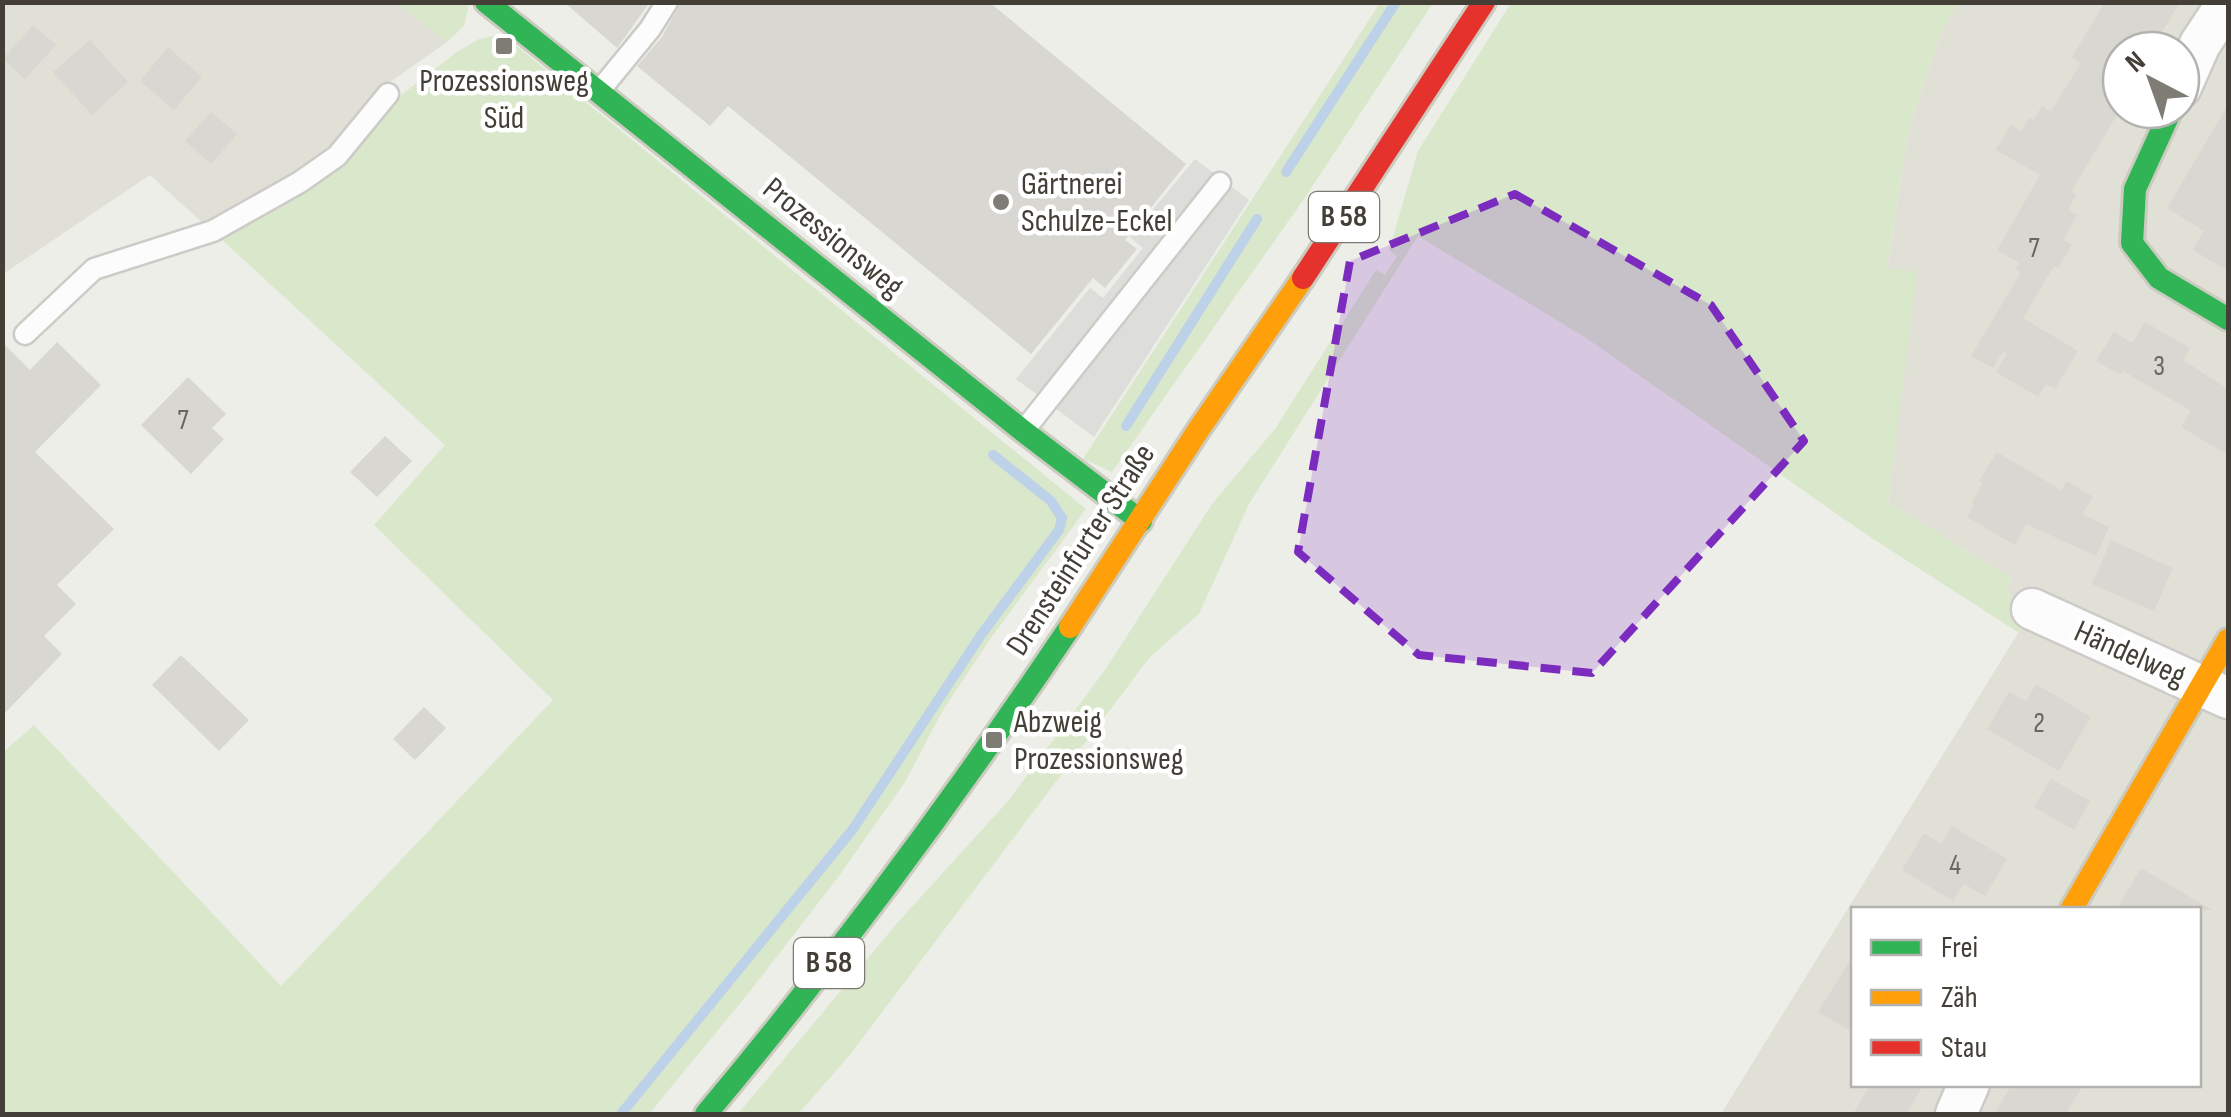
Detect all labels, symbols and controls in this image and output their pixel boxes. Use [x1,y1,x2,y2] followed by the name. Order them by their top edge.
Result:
[2101,30,2201,130] north arrow
[493,35,515,57] marker: Prozessionsweg Süd
[2119,45,2152,80] text: N
[419,62,589,138] place label: Prozessionsweg Süd
[1021,165,1173,241] place label: Gärtnerei Schulze-Eckel
[755,169,911,307] street label: Prozessionsweg
[990,191,1012,213] marker: Gärtnerei Schulze-Eckel
[1309,192,1379,242] road number: B 58
[2028,232,2040,265] house number: 7
[2153,350,2165,383] house number: 3
[177,404,189,437] house number: 7
[998,437,1164,663] street label: Drensteinfurter Straße
[2068,612,2192,696] street label: Händelweg
[1013,703,1184,779] place label: Abzweig Prozessionsweg
[2033,707,2045,740] house number: 2
[983,729,1005,751] marker: Abzweig Prozessionsweg
[1949,849,1961,882] house number: 4
[1851,907,2201,1087] legend
[1941,930,1978,966] text: Frei
[794,938,864,988] road number: B 58
[1941,980,1977,1016] text: Zäh
[1941,1030,1987,1066] text: Stau

